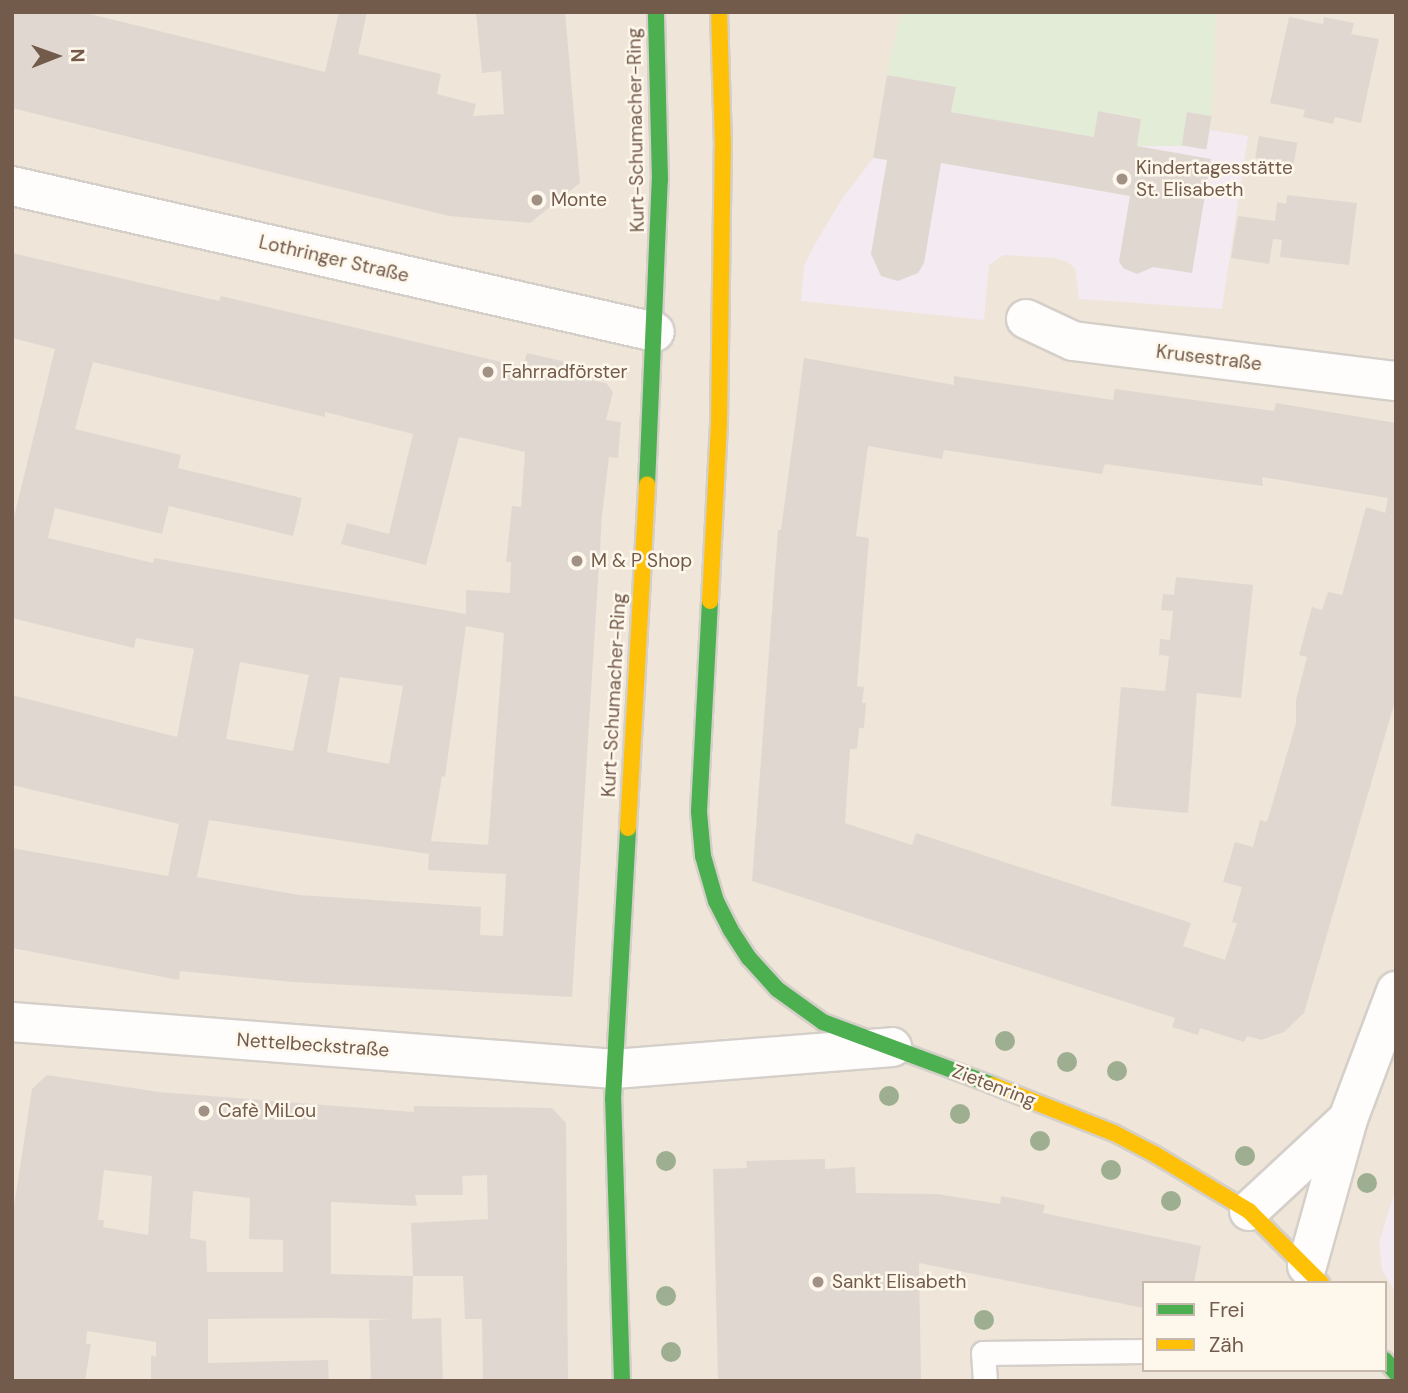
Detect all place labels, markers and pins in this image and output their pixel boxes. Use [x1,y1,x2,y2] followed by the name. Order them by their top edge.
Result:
[1136,157,1293,201] place label: Kindertagesstätte St. Elisabeth
[1114,171,1130,187] marker: Kindertagesstätte St. Elisabeth
[551,189,607,211] place label: Monte
[529,192,545,208] marker: Monte
[502,361,628,383] place label: Fahrradförster
[480,364,496,380] marker: Fahrradförster
[591,550,692,572] place label: M & P Shop
[569,553,585,569] marker: M & P Shop
[218,1100,316,1122] place label: Cafè MiLou
[196,1103,212,1119] marker: Cafè MiLou
[832,1271,966,1293] place label: Sankt Elisabeth
[810,1274,826,1290] marker: Sankt Elisabeth

